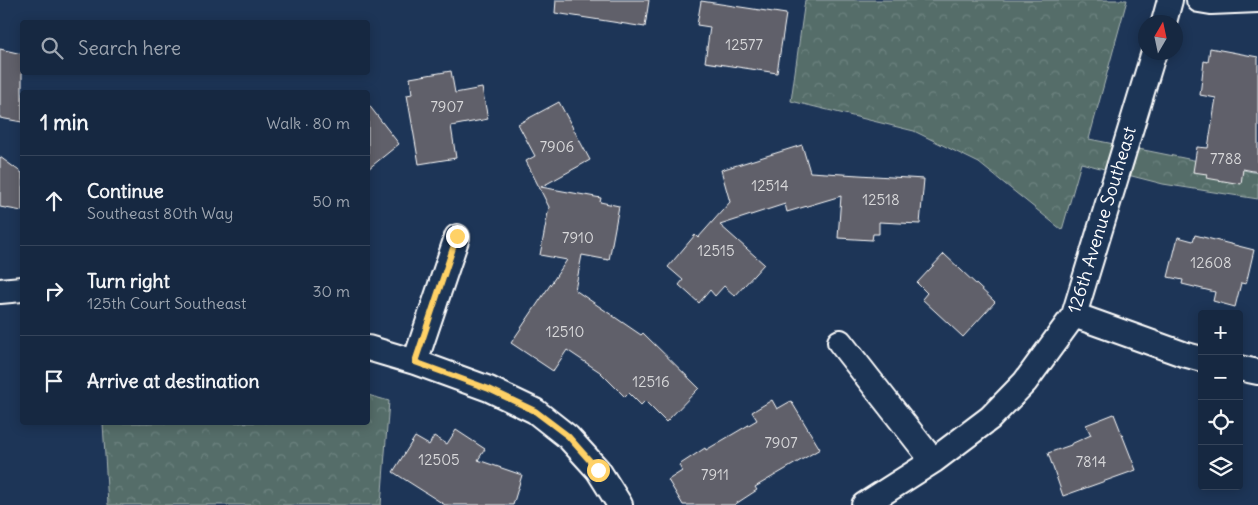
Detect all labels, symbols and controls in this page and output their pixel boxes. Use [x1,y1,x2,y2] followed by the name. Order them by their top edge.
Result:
[1138,15,1183,60] north arrow
[20,20,370,75] search box
[38,34,66,62] icon: search
[725,35,763,54] house number: 12577
[78,36,181,60] text: Search here
[431,97,464,116] house number: 7907
[40,109,89,136] text: 1 min
[266,113,350,133] text: Walk · 80 m
[1062,124,1141,316] street label: 126th Avenue Southeast
[540,137,574,156] house number: 7906
[1210,149,1242,168] house number: 7788
[751,176,789,195] house number: 12514
[87,179,164,203] text: Continue
[40,187,68,215] icon: ahead
[862,190,900,209] house number: 12518
[312,191,350,211] text: 50 m
[87,203,233,223] text: Southeast 80th Way
[446,225,469,248] route end
[562,228,594,247] house number: 7910
[697,241,735,260] house number: 12515
[1190,253,1232,272] house number: 12608
[87,269,170,293] text: Turn right
[40,277,68,305] icon: right
[313,281,350,301] text: 30 m
[87,293,246,313] text: 125th Court Southeast
[1198,310,1243,490] map controls
[1198,310,1243,355] button: +
[546,322,584,341] house number: 12510
[1198,355,1243,400] button: −
[40,367,68,395] icon: arrive
[87,369,260,393] text: Arrive at destination
[632,372,670,391] house number: 12516
[1198,400,1243,445] button: locate
[765,433,798,452] house number: 7907
[1198,445,1243,490] button: layers
[418,450,460,469] house number: 12505
[1076,452,1107,471] house number: 7814
[587,459,610,482] route start
[701,465,729,484] house number: 7911

